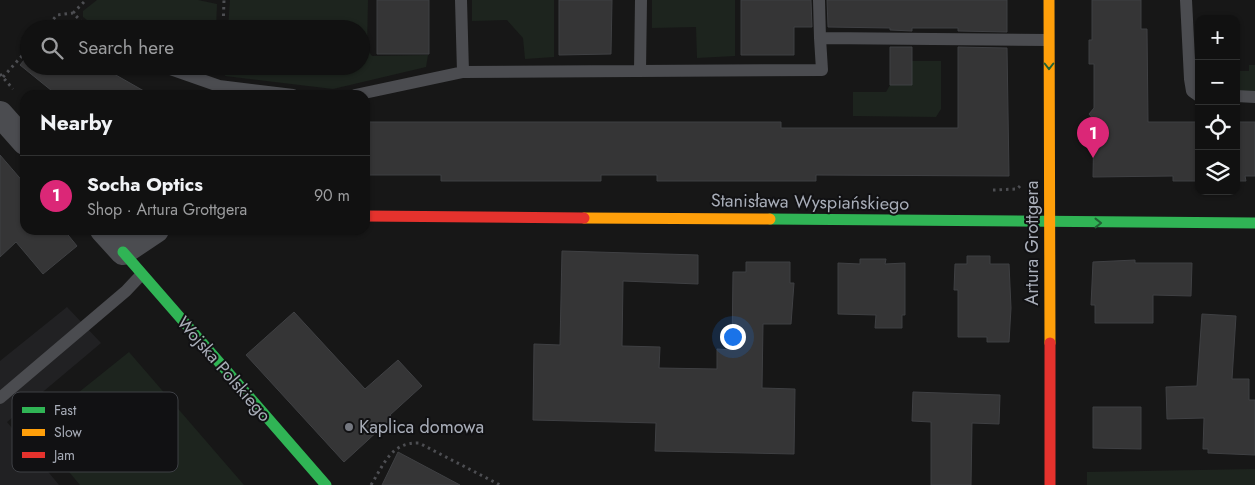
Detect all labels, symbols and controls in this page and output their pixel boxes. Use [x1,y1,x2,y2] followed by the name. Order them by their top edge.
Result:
[1195,15,1240,195] map controls
[1195,15,1240,60] button: +
[20,20,370,75] search box
[38,34,66,62] icon: search
[78,34,174,61] text: Search here
[1195,60,1240,105] button: −
[1044,62,1054,70] one-way arrow
[1195,105,1240,150] button: locate
[40,108,112,138] text: Nearby
[1077,117,1109,158] pin: 1
[1195,150,1240,195] button: layers
[87,171,203,198] text: Socha Optics
[1019,181,1045,305] street label: Artura Grottgera
[52,184,60,207] text: 1
[314,184,350,207] text: 90 m
[711,187,910,217] street label: Stanisława Wyspiańskiego
[87,198,247,221] text: Shop · Artura Grottgera
[1095,218,1103,228] one-way arrow
[171,310,277,428] street label: Wojska Polskiego
[720,324,746,350] your location
[12,392,178,472] legend
[54,400,77,420] text: Fast
[359,414,484,440] place label: Kaplica domowa
[343,421,355,433] marker: Kaplica domowa
[54,422,82,442] text: Slow
[52,445,75,465] text: Jam

